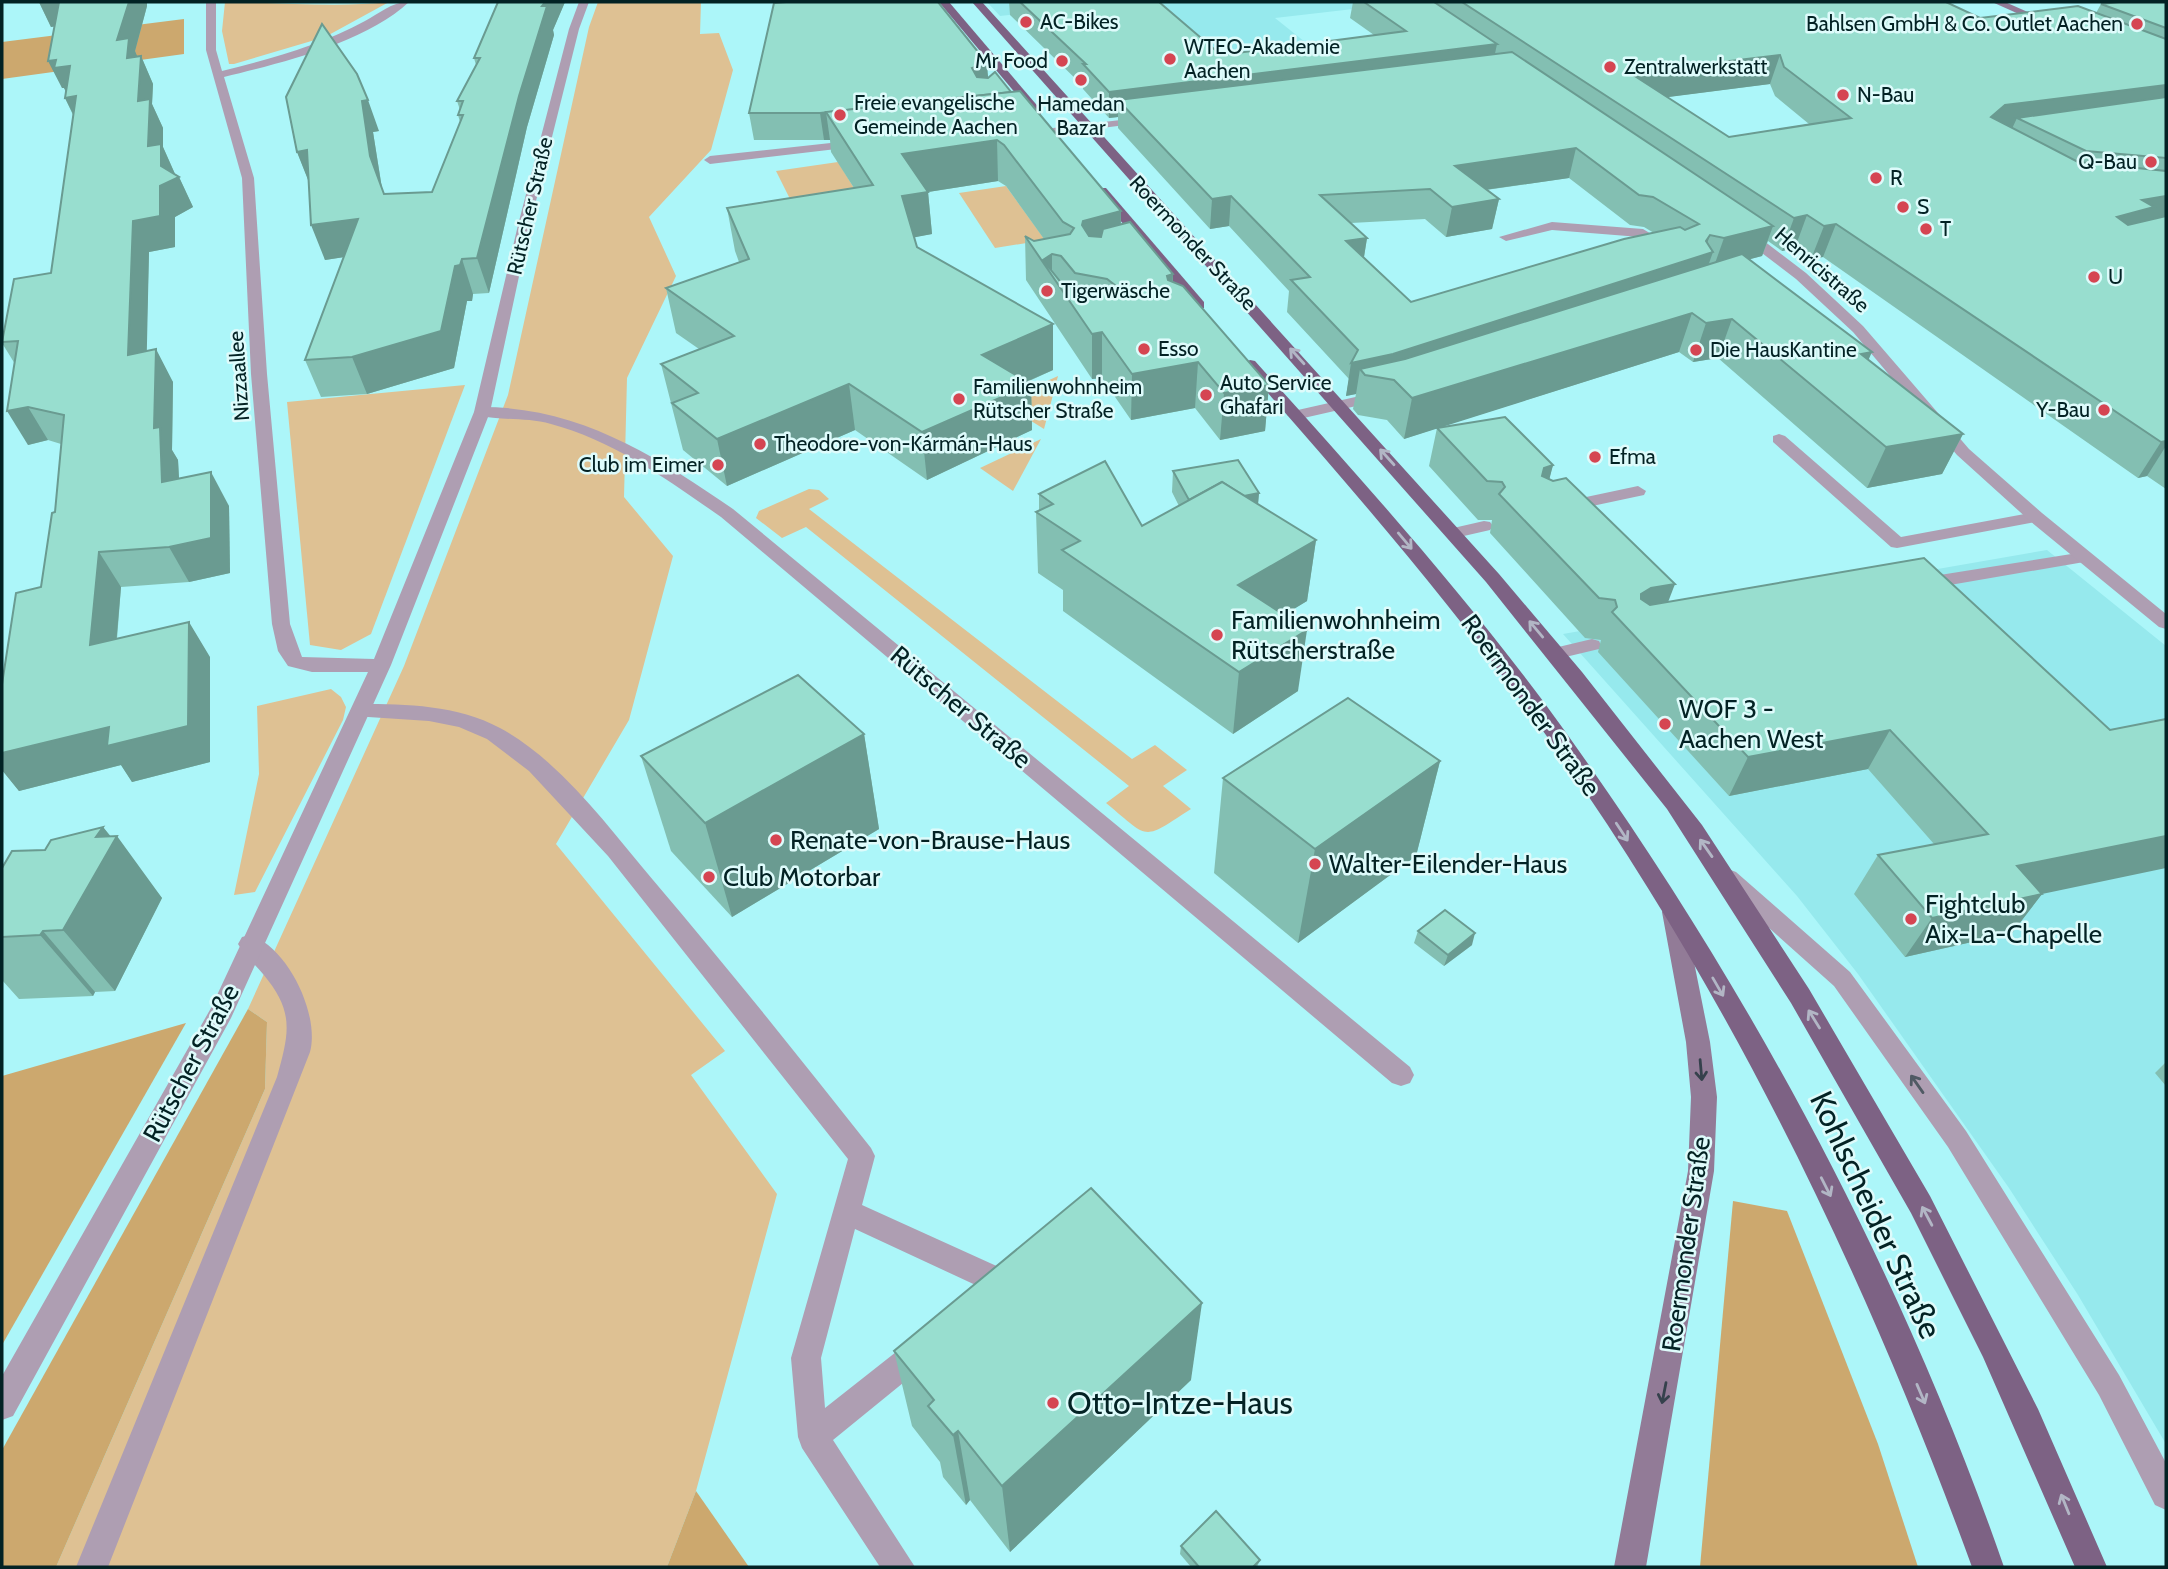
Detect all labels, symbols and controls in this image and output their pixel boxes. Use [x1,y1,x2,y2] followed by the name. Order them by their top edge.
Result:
[1040,9,1119,34] place label: AC-Bikes
[1806,11,2123,36] place label: Bahlsen GmbH & Co. Outlet Aachen
[1018,14,1034,30] marker: AC-Bikes
[2129,16,2145,32] marker: Bahlsen GmbH & Co. Outlet Aachen
[1184,34,1340,83] place label: WTEO-Akademie Aachen
[975,48,1048,73] place label: Mr Food
[1162,51,1178,67] marker: WTEO-Akademie Aachen
[1054,53,1070,69] marker: Mr Food
[1624,54,1767,79] place label: Zentralwerkstatt
[1602,59,1618,75] marker: Zentralwerkstatt
[1073,72,1089,88] marker: Hamedan Bazar
[1857,82,1914,107] place label: N-Bau
[1835,87,1851,103] marker: N-Bau
[854,90,1018,139] place label: Freie evangelische Gemeinde Aachen
[1037,91,1125,140] place label: Hamedan Bazar
[832,107,848,123] marker: Freie evangelische Gemeinde Aachen
[502,134,558,277] street label: Rütscher Straße
[2078,149,2137,174] place label: Q-Bau
[2143,154,2159,170] marker: Q-Bau
[1890,165,1903,190] place label: R
[1125,170,1262,315] street label: Roermonder Straße
[1868,170,1884,186] marker: R
[1917,194,1929,219] place label: S
[1895,199,1911,215] marker: S
[1940,216,1951,241] place label: T
[1918,221,1934,237] marker: T
[1770,222,1875,318] street label: Henricistraße
[2108,264,2123,289] place label: U
[2086,269,2102,285] marker: U
[1061,278,1170,303] place label: Tigerwäsche
[1039,283,1055,299] marker: Tigerwäsche
[223,330,254,422] street label: Nizzaallee
[1158,336,1198,361] place label: Esso
[1710,337,1857,362] place label: Die HausKantine
[1136,341,1152,357] marker: Esso
[1688,342,1704,358] marker: Die HausKantine
[1288,348,1305,365] one-way arrow
[1220,370,1332,419] place label: Auto Service Ghafari
[973,374,1142,423] place label: Familienwohnheim Rütscher Straße
[1198,387,1214,403] marker: Auto Service Ghafari
[951,391,967,407] marker: Familienwohnheim Rütscher Straße
[2035,397,2090,422] place label: Y-Bau
[2096,402,2112,418] marker: Y-Bau
[774,431,1033,456] place label: Theodore-von-Kármán-Haus
[752,436,768,452] marker: Theodore-von-Kármán-Haus
[1609,444,1656,469] place label: Efma
[1379,448,1395,466] one-way arrow
[1587,449,1603,465] marker: Efma
[579,452,704,477] place label: Club im Eimer
[710,457,726,473] marker: Club im Eimer
[1397,531,1413,549] one-way arrow
[1231,604,1441,666] place label: Familienwohnheim Rütscherstraße
[1454,608,1608,802] street label: Roermonder Straße
[1528,621,1544,639] one-way arrow
[1209,627,1225,643] marker: Familienwohnheim Rütscherstraße
[884,639,1038,775] street label: Rütscher Straße
[1679,693,1824,755] place label: WOF 3 - Aachen West
[1657,716,1673,732] marker: WOF 3 - Aachen West
[1615,822,1629,841] one-way arrow
[790,824,1070,856] place label: Renate-von-Brause-Haus
[768,832,784,848] marker: Renate-von-Brause-Haus
[1698,839,1713,858] one-way arrow
[1329,848,1568,880] place label: Walter-Eilender-Haus
[1307,856,1323,872] marker: Walter-Eilender-Haus
[723,861,881,893] place label: Club Motorbar
[701,869,717,885] marker: Club Motorbar
[1925,888,2102,950] place label: Fightclub Aix-La-Chapelle
[1903,911,1919,927] marker: Fightclub Aix-La-Chapelle
[1712,976,1726,996] one-way arrow
[136,979,246,1147] street label: Rütscher Straße
[1807,1010,1821,1030] one-way arrow
[1695,1059,1708,1081] one-way arrow
[1910,1075,1924,1094] one-way arrow
[1802,1085,1951,1345] street label: Kohlscheider Straße
[1655,1134,1717,1354] street label: Roermonder Straße
[1820,1176,1834,1197] one-way arrow
[1920,1206,1934,1227] one-way arrow
[1656,1381,1670,1404] one-way arrow
[1067,1383,1293,1422] place label: Otto-Intze-Haus
[1915,1383,1928,1404] one-way arrow
[1045,1395,1061,1411] marker: Otto-Intze-Haus
[2058,1494,2071,1515] one-way arrow

